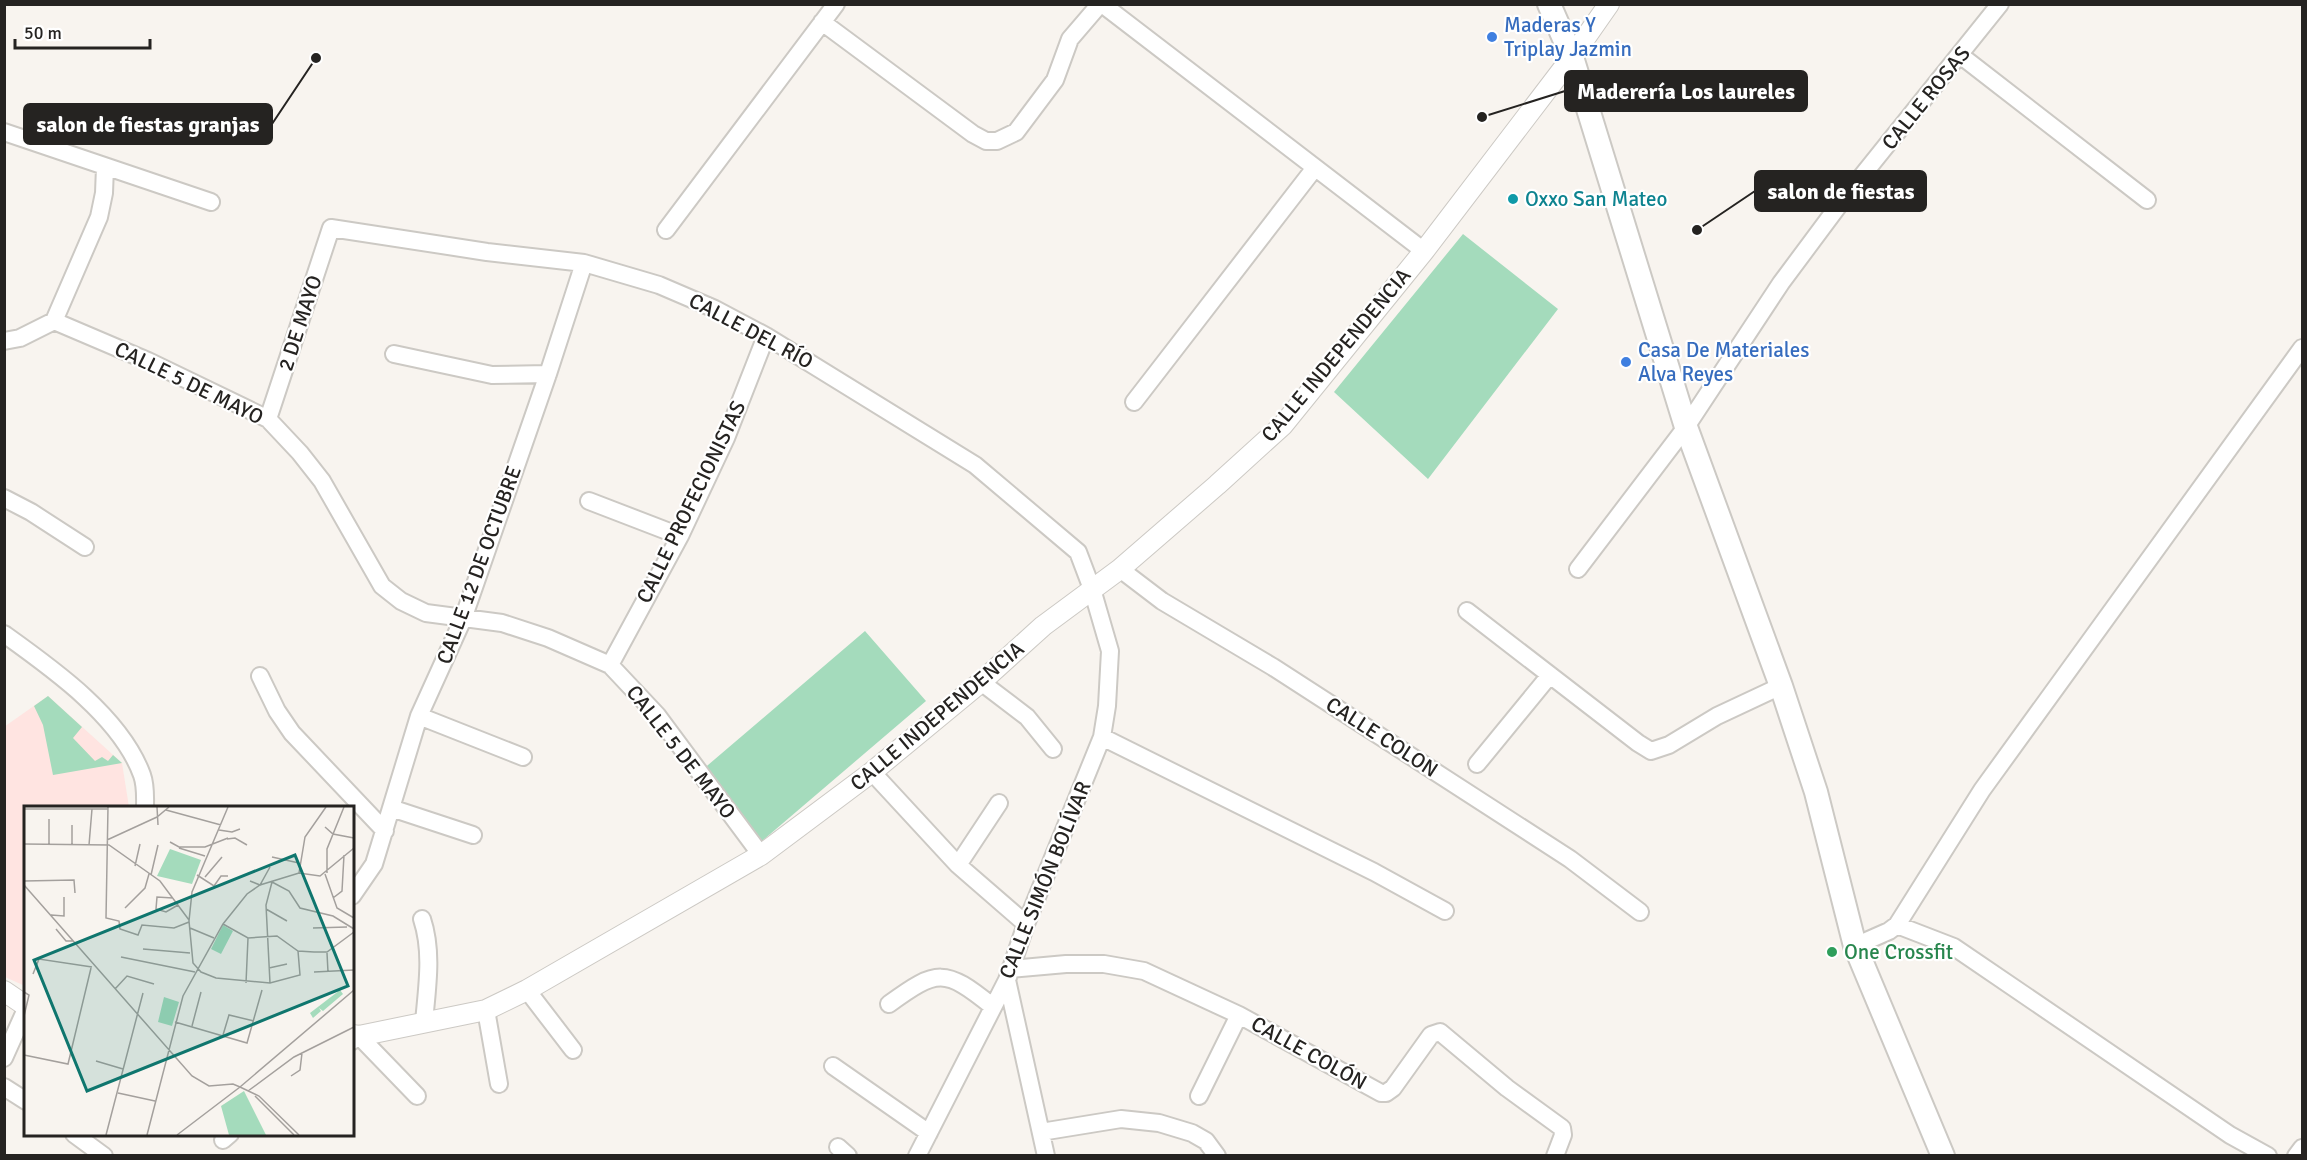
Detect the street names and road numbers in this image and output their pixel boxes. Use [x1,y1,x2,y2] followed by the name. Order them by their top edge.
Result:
[1876,41,1976,155] street label: CALLE ROSAS
[1256,263,1416,447] street label: CALLE INDEPENDENCIA
[272,272,328,374] street label: 2 DE MAYO
[684,287,818,375] street label: CALLE DEL RÍO
[110,336,268,430] street label: CALLE 5 DE MAYO
[631,397,751,607] street label: CALLE PROFECIONISTAS
[431,462,527,668] street label: CALLE 12 DE OCTUBRE
[845,636,1029,796] street label: CALLE INDEPENDENCIA
[621,680,741,824] street label: CALLE 5 DE MAYO
[1321,691,1443,783] street label: CALLE COLON
[993,777,1097,983] street label: CALLE SIMÓN BOLÍVAR
[1247,1011,1371,1095] street label: CALLE COLÓN

